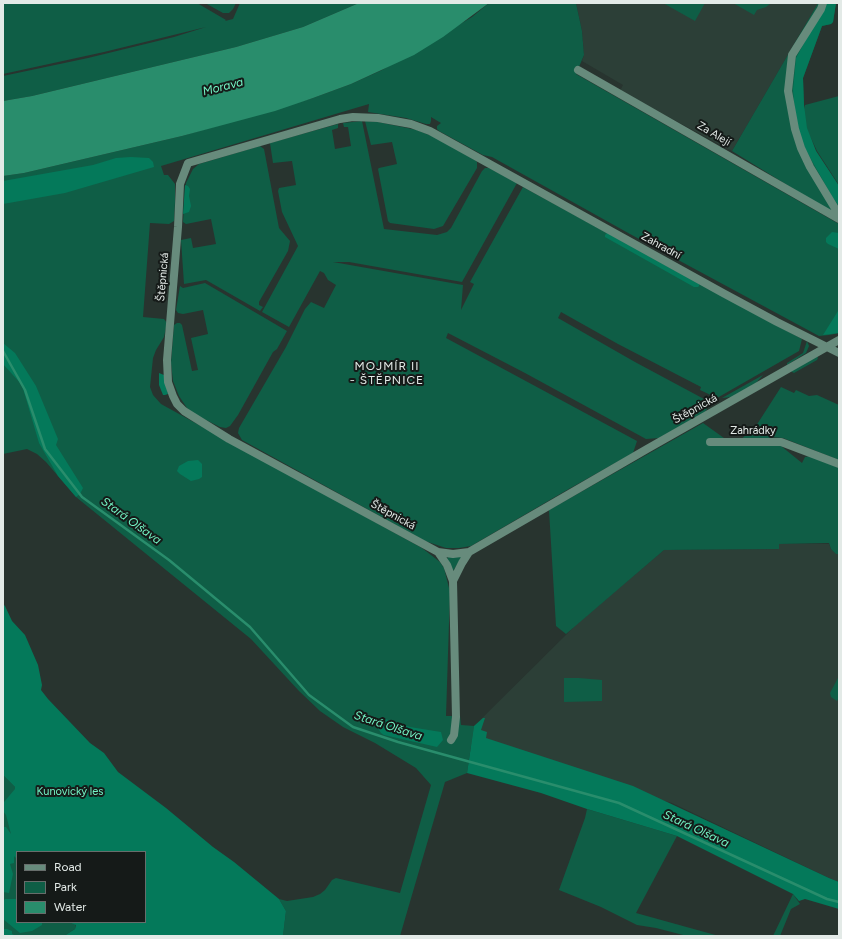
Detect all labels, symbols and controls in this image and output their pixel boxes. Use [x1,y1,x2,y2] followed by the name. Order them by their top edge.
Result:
[201,75,245,99] water label: Morava
[695,119,733,149] street label: Za Alejí
[639,230,683,262] street label: Zahradní
[154,252,172,302] street label: Štěpnická
[350,359,424,387] district label: MOJMÍR II - ŠTĚPNICE
[670,391,720,427] street label: Štěpnická
[730,424,776,438] street label: Zahrádky
[98,494,164,548] water label: Stará Olšava
[368,497,418,533] street label: Štěpnická
[352,708,424,744] water label: Stará Olšava
[37,785,103,799] park label: Kunovický les
[661,807,731,851] water label: Stará Olšava
[16,851,146,923] legend
[54,860,82,874] text: Road
[54,880,77,894] text: Park
[54,900,86,914] text: Water

